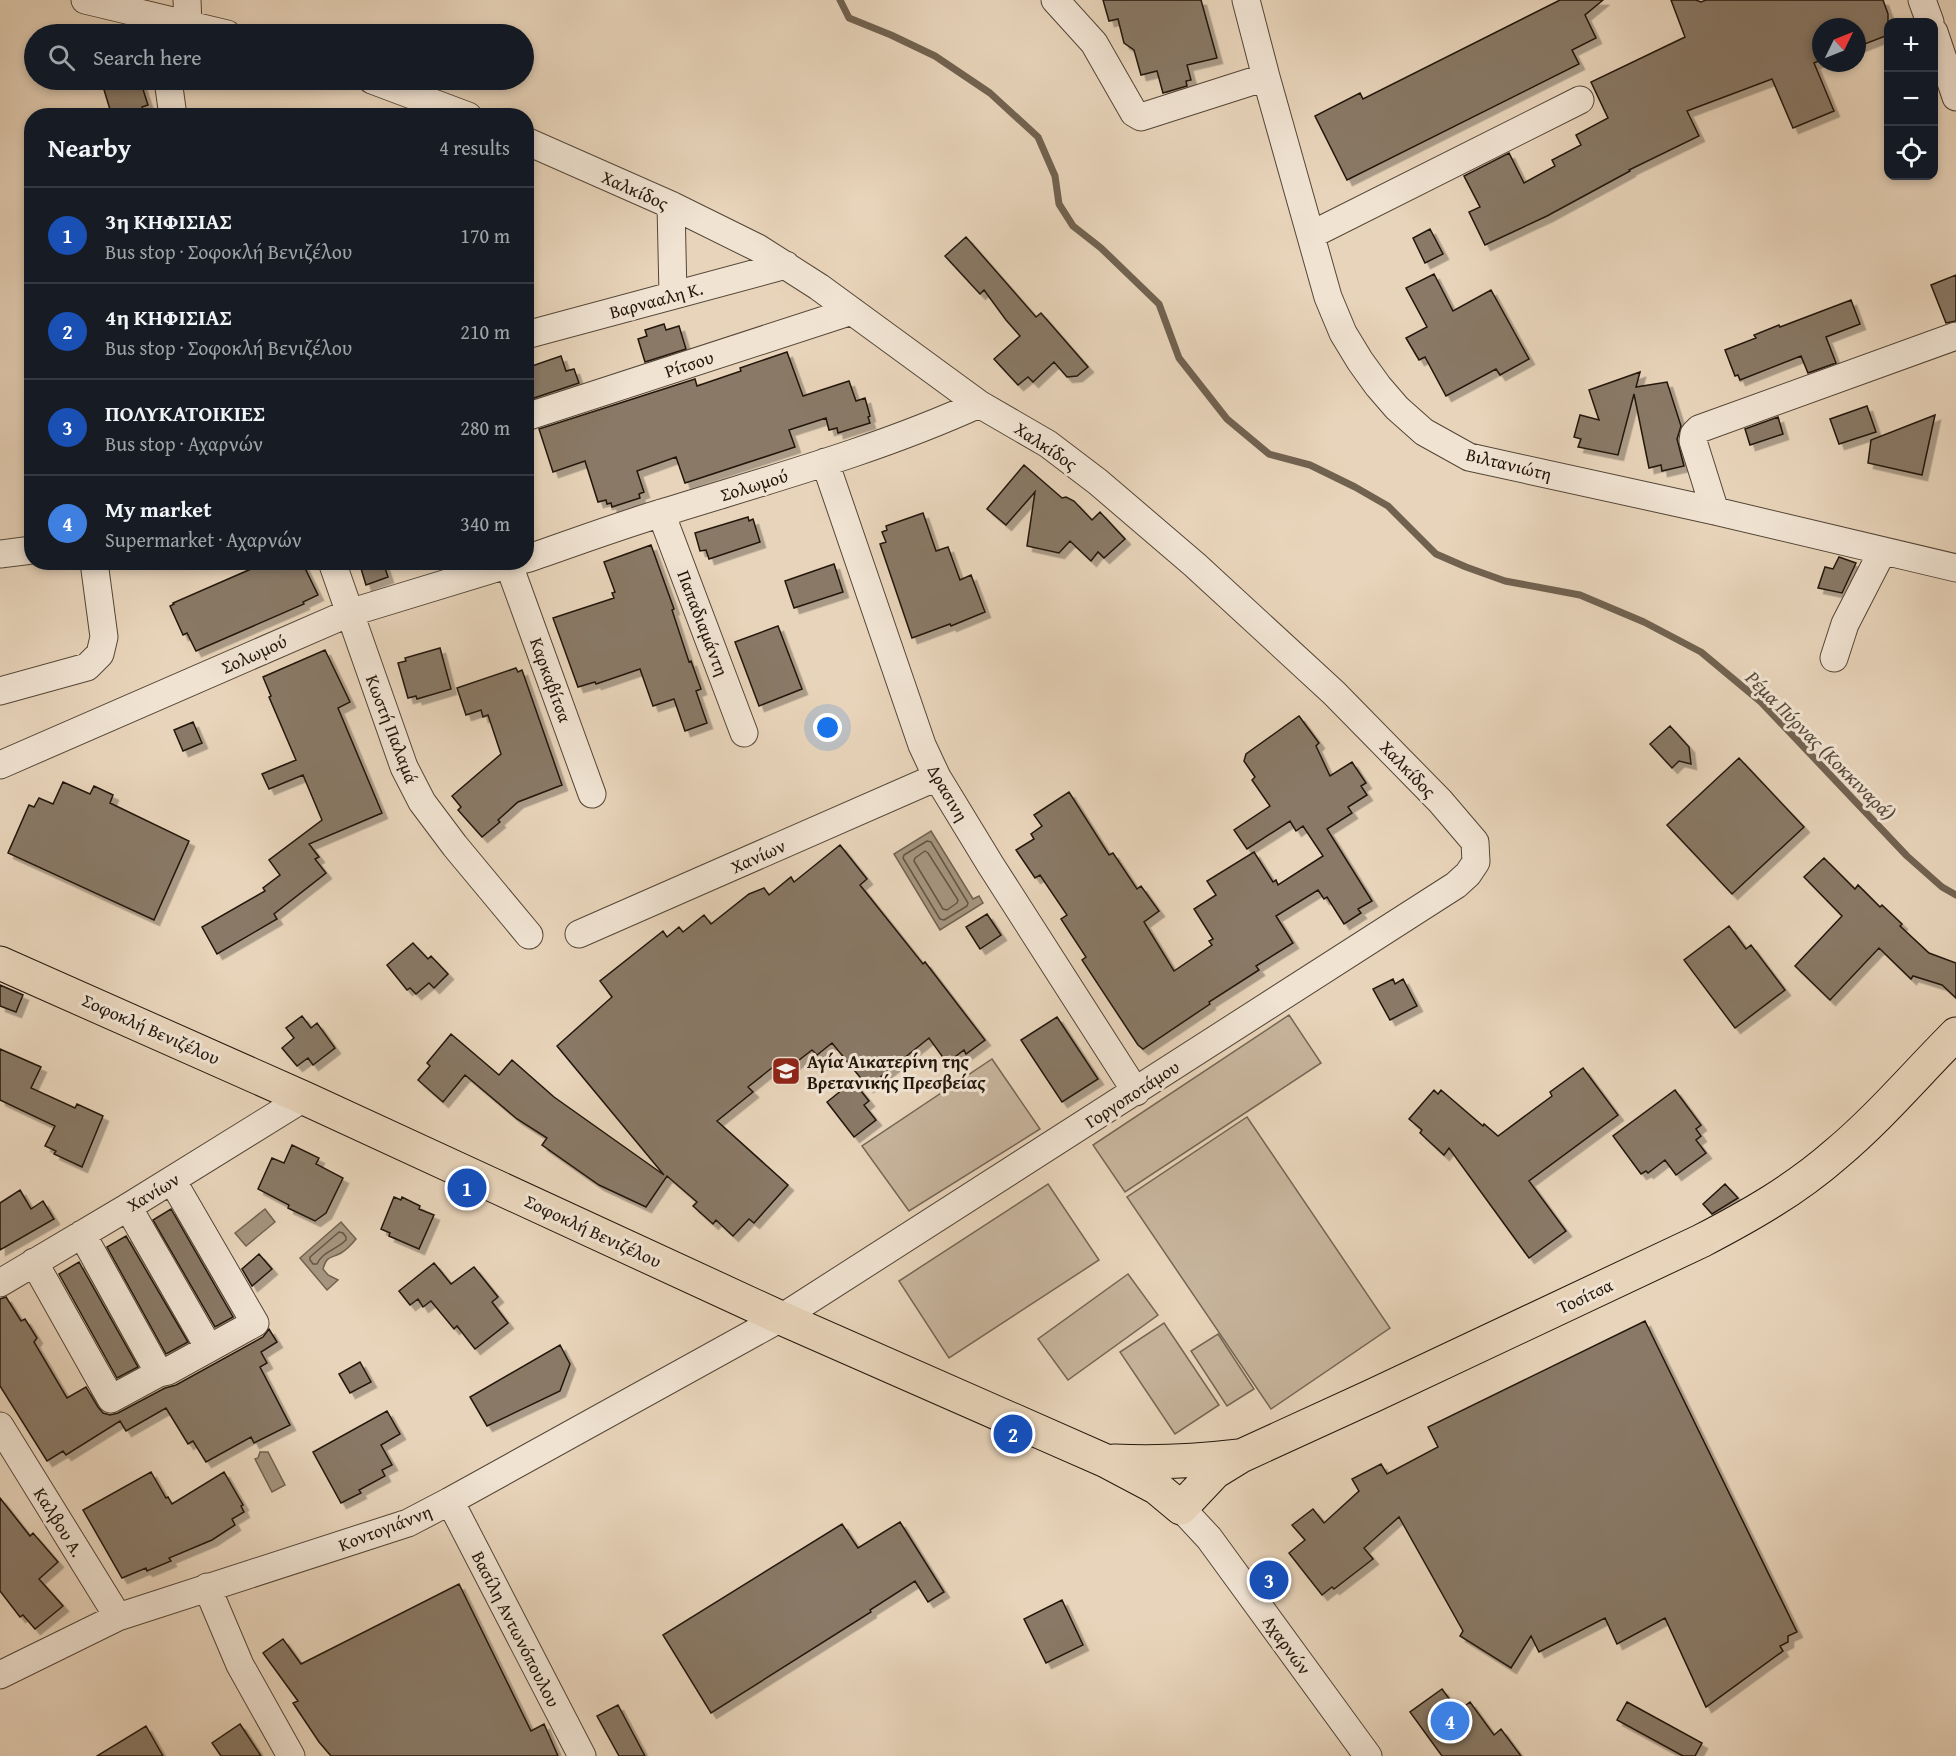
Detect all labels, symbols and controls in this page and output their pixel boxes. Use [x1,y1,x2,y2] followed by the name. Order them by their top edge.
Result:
[1812,18,1866,72] north arrow
[1884,18,1938,180] map controls
[1884,18,1938,72] button: +
[24,24,534,90] search box
[45,41,78,74] icon: search
[93,41,202,73] text: Search here
[1884,72,1938,126] button: −
[1884,126,1938,180] button: locate
[48,128,131,167] text: Nearby
[439,133,510,162] text: 4 results
[597,163,673,217] street label: Χαλκίδος
[105,205,232,237] text: 3η ΚΗΦΙΣΙΑΣ
[62,221,73,250] text: 1
[460,221,510,250] text: 170 m
[105,237,352,266] text: Bus stop · Σοφοκλή Βενιζέλου
[606,275,706,325] street label: Βαρνααλη Κ.
[105,301,232,333] text: 4η ΚΗΦΙΣΙΑΣ
[62,317,73,346] text: 2
[460,317,510,346] text: 210 m
[105,333,352,362] text: Bus stop · Σοφοκλή Βενιζέλου
[661,343,717,385] street label: Ρίτσου
[105,397,265,429] text: ΠΟΛΥΚΑΤΟΙΚΙΕΣ
[62,413,73,442] text: 3
[460,413,510,442] text: 280 m
[1009,415,1083,477] street label: Χαλκίδος
[105,429,263,458] text: Bus stop · Αχαρνών
[1463,440,1555,488] street label: Βιλτανιώτη
[717,462,791,508] street label: Σολωμού
[105,493,211,525] text: My market
[62,509,73,538] text: 4
[460,509,510,538] text: 340 m
[105,525,302,554] text: Supermarket · Αχαρνών
[670,566,736,680] street label: Παπαδιαμάντη
[217,628,291,680] street label: Σολωμού
[523,634,579,727] street label: Καρκαβίτσα
[1739,663,1903,827] water label: Ρέμα Πύρνας (Κοκκιναρά)
[359,671,425,788] street label: Κωστή Παλαμά
[813,713,842,742] your location
[1374,734,1443,804] street label: Χαλκίδος
[921,760,975,826] street label: Δρασινη
[726,832,790,880] street label: Χανίων
[78,987,224,1071] street label: Σοφοκλή Βενιζέλου
[807,1048,986,1096] place label: Αγία Αικατερίνη της Βρετανικής Πρεσβείας
[1079,1053,1185,1135] street label: Γοργοποτάμου
[770,1055,802,1087] school or university icon: Αγία Αικατερίνη της Βρετανικής Πρεσβείας
[121,1166,185,1218] street label: Χανίων
[448,1166,486,1210] pin: 1
[520,1187,666,1275] street label: Σοφοκλή Βενιζέλου
[1553,1271,1618,1321] street label: Τοσίτσα
[994,1412,1032,1456] pin: 2
[27,1482,91,1562] street label: Καλβου Α.
[334,1498,436,1558] street label: Κοντογιάννη
[465,1546,567,1712] street label: Βασίλη Αντωνόπουλου
[1250,1558,1288,1602] pin: 3
[1256,1610,1318,1680] street label: Αχαρνών
[1430,1698,1470,1744] pin: 4

